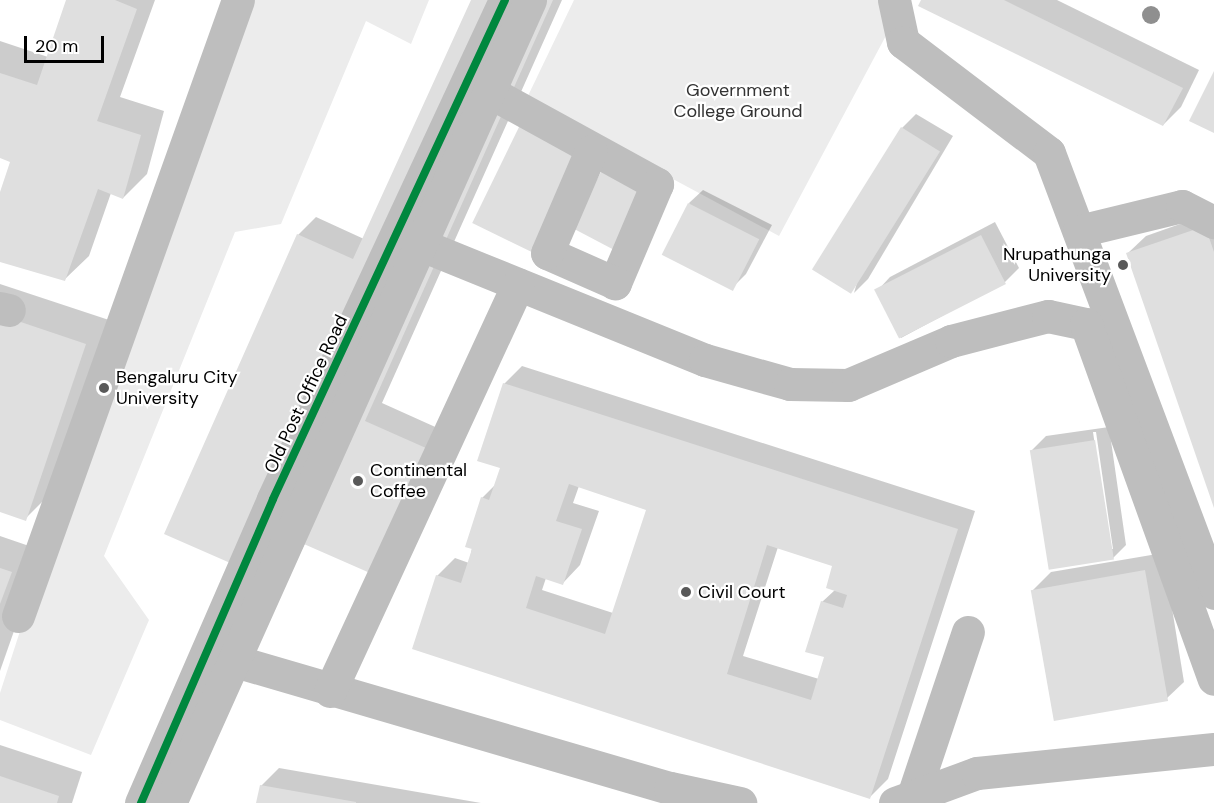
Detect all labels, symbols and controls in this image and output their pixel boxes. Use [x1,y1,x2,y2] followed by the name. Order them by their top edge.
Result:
[27,24,106,62] scale bar
[35,34,78,58] text: 20 m
[673,80,803,122] park label: Government College Ground
[1003,244,1111,286] place label: Nrupathunga University
[1116,258,1130,272] marker: Nrupathunga University
[260,311,352,477] street label: Old Post Office Road
[116,367,238,410] place label: Bengaluru City University
[97,381,111,395] marker: Bengaluru City University
[370,460,467,502] place label: Continental Coffee
[351,474,365,488] marker: Continental Coffee
[698,581,785,603] place label: Civil Court
[679,585,693,599] marker: Civil Court

